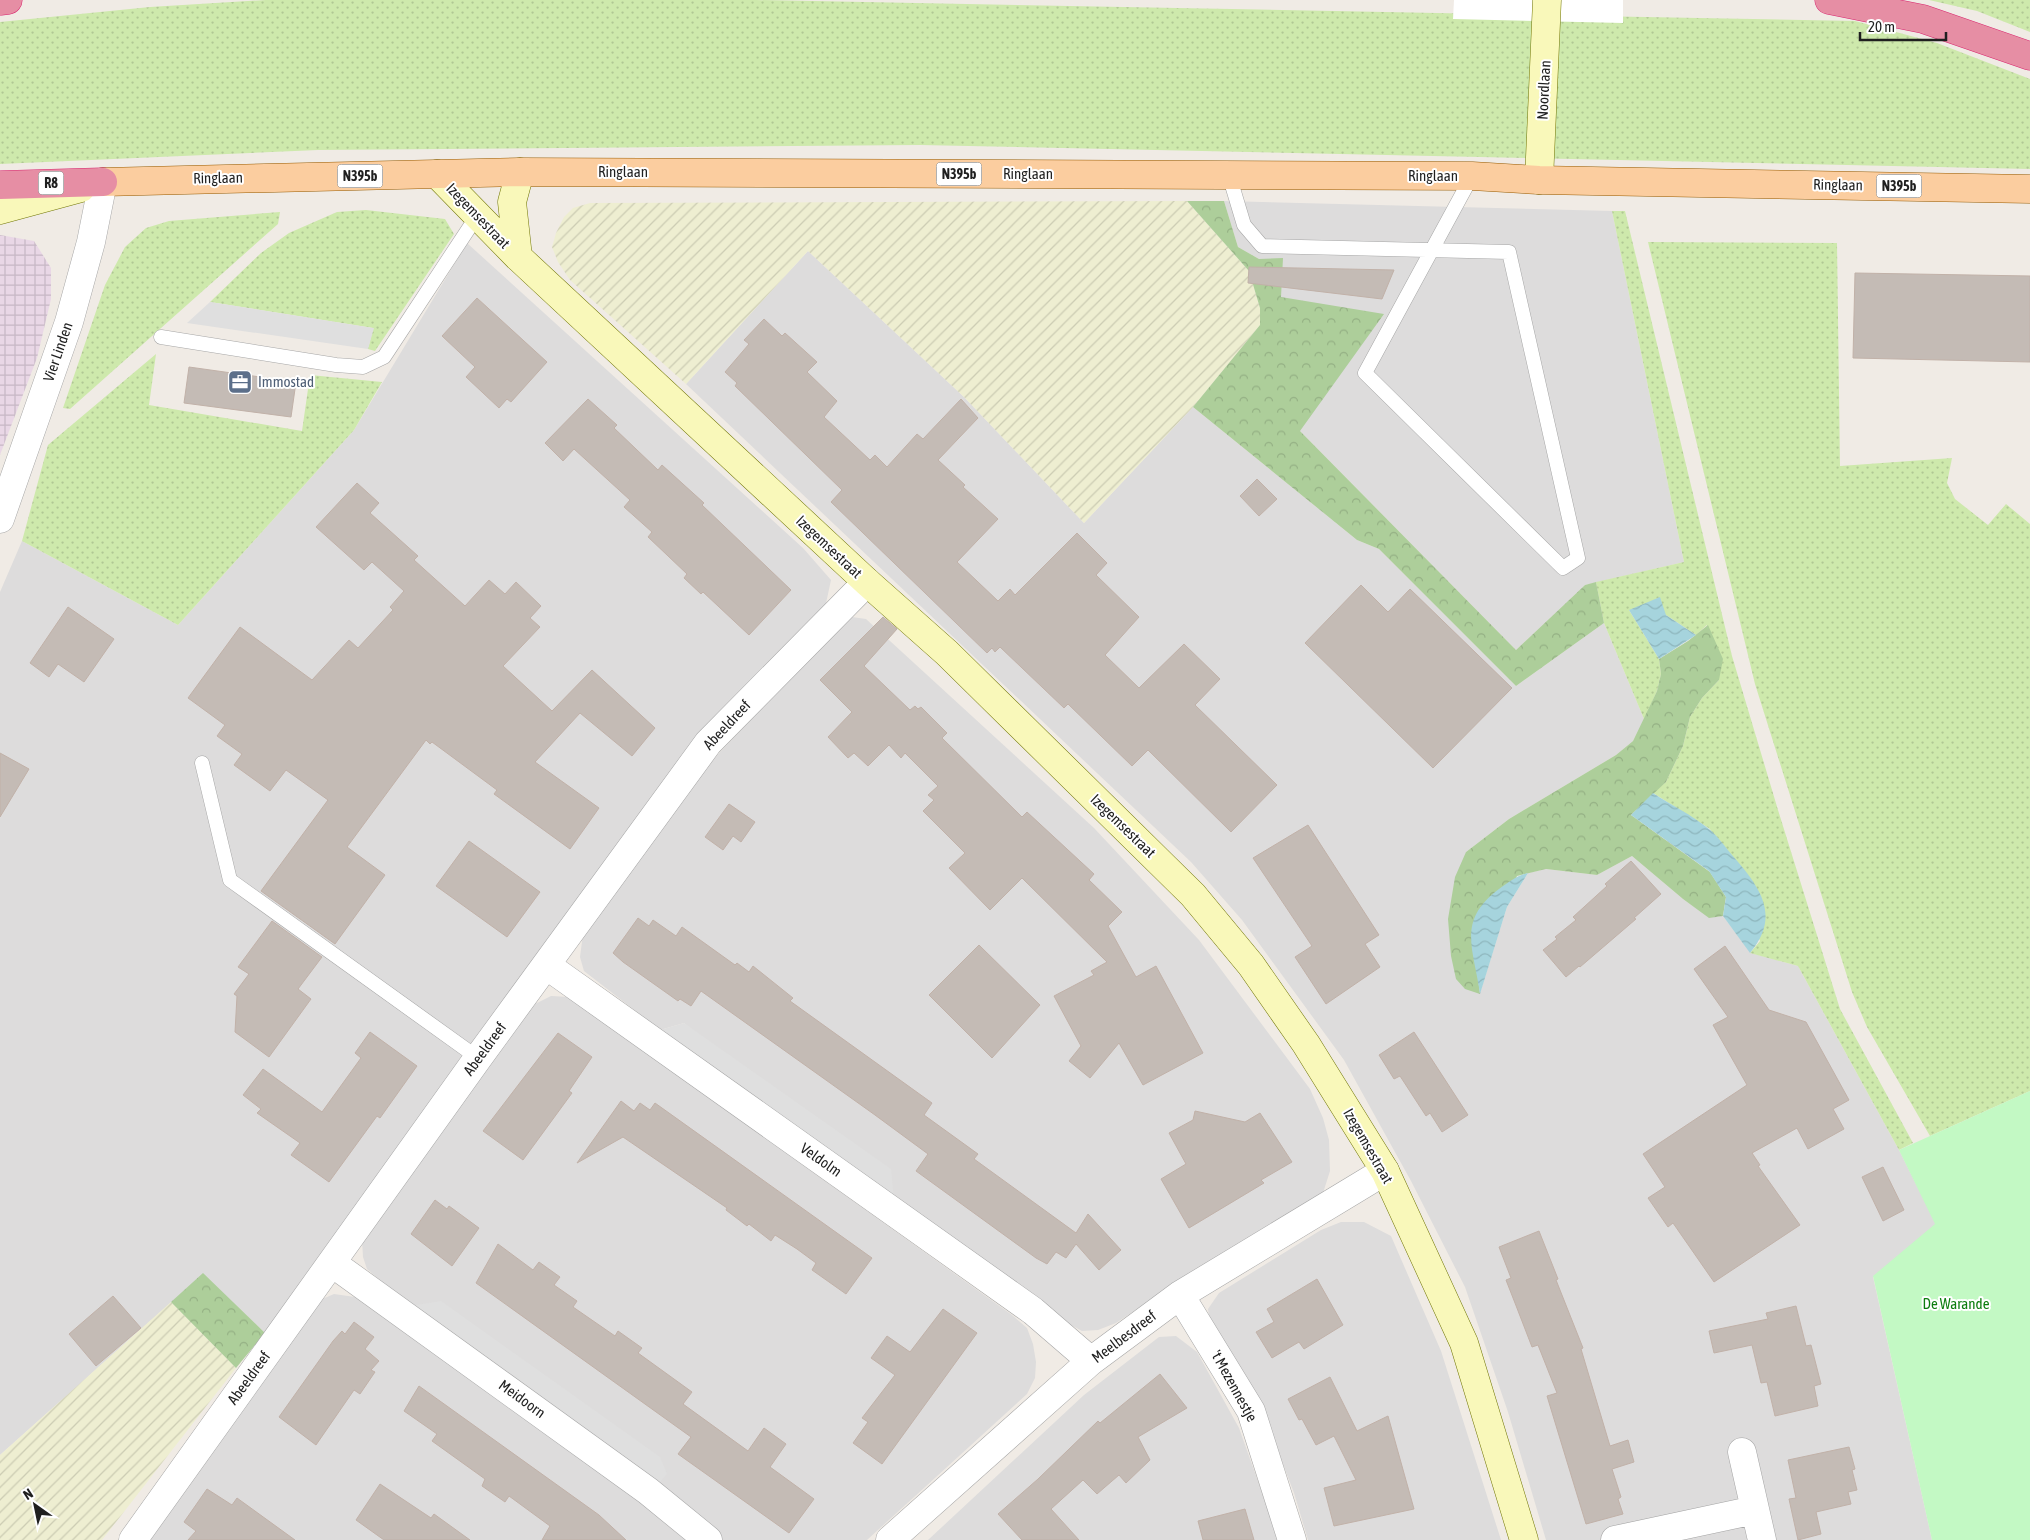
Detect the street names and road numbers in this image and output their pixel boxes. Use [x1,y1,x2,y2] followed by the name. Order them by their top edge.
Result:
[1533,60,1554,120] street label: Noordlaan
[936,162,982,185] road number: N395b
[598,163,648,180] street label: Ringlaan
[338,165,382,188] road number: N395b
[1003,165,1053,182] street label: Ringlaan
[1408,167,1458,184] street label: Ringlaan
[193,169,243,186] street label: Ringlaan
[38,172,64,194] road number: R8
[1876,175,1922,198] road number: N395b
[1813,176,1863,193] street label: Ringlaan
[443,180,514,252] street label: Izegemsestraat
[39,320,76,384] street label: Vier Linden
[793,512,866,581] street label: Izegemsestraat
[700,697,754,753] street label: Abeeldreef
[1087,790,1159,861] street label: Izegemsestraat
[460,1019,509,1078] street label: Abeeldreef
[1340,1105,1397,1186] street label: Izegemsestraat
[797,1139,845,1180] street label: Veldolm
[1088,1307,1159,1366] street label: Meelbesdreef
[1208,1347,1261,1425] street label: 't Mezennestje
[224,1348,273,1407] street label: Abeeldreef
[496,1376,549,1421] street label: Meidoorn

